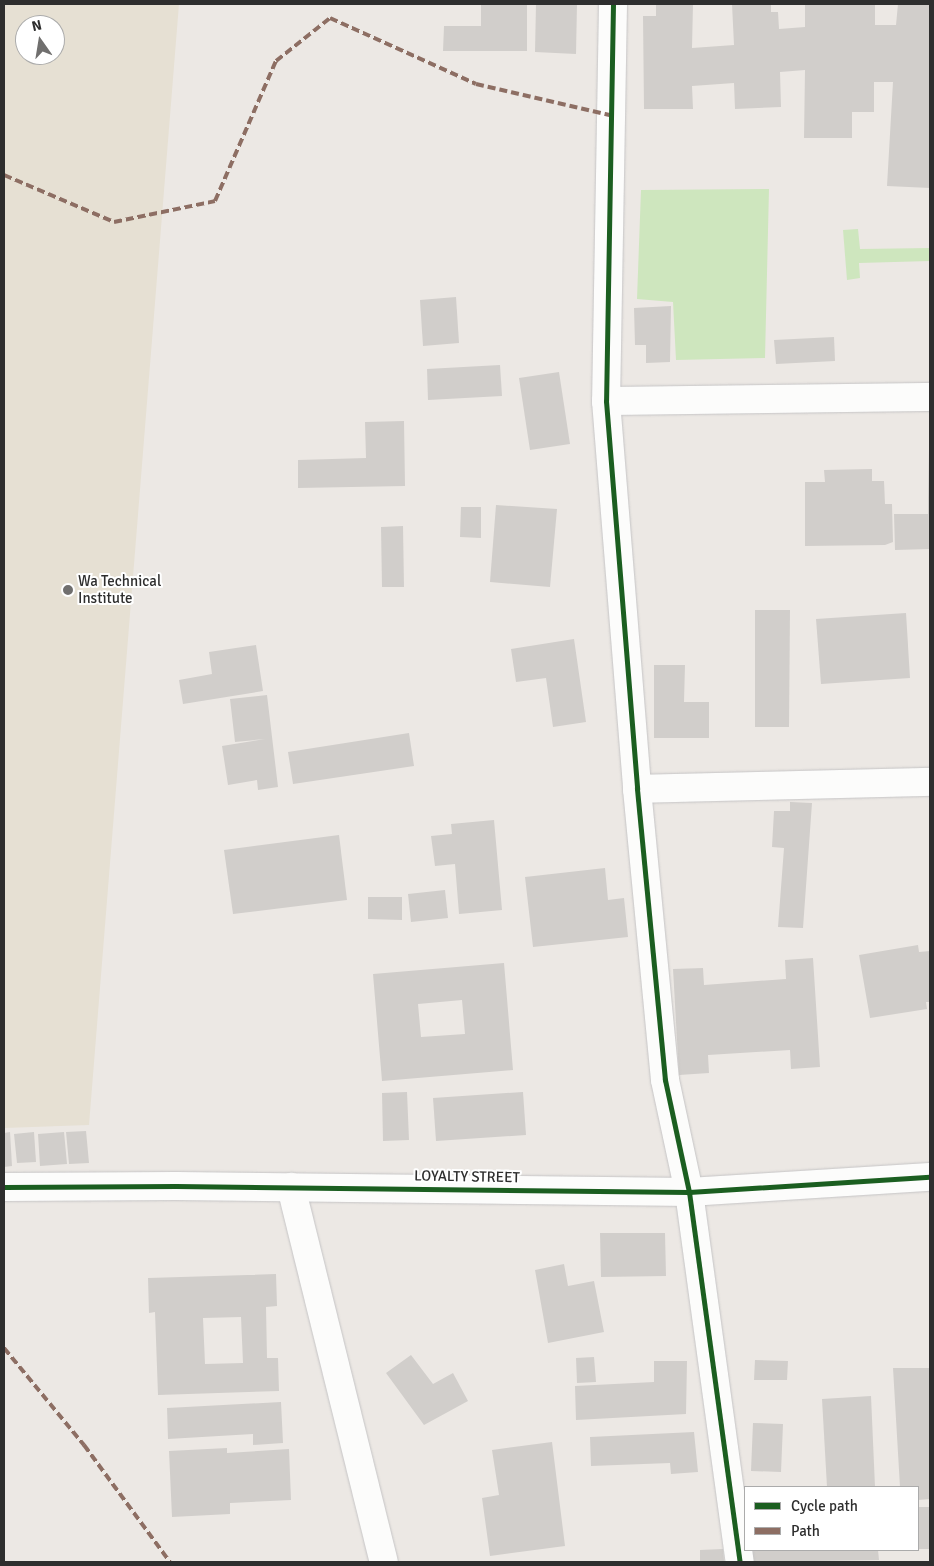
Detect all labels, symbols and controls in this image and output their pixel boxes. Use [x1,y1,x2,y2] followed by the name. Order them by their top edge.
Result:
[15,15,65,65] north arrow
[30,16,43,35] text: N
[78,572,161,607] place label: Wa Technical Institute
[62,584,74,596] marker: Wa Technical Institute
[414,1167,520,1187] street label: LOYALTY STREET
[744,1486,919,1551] legend
[791,1497,858,1515] text: Cycle path
[791,1522,820,1540] text: Path

